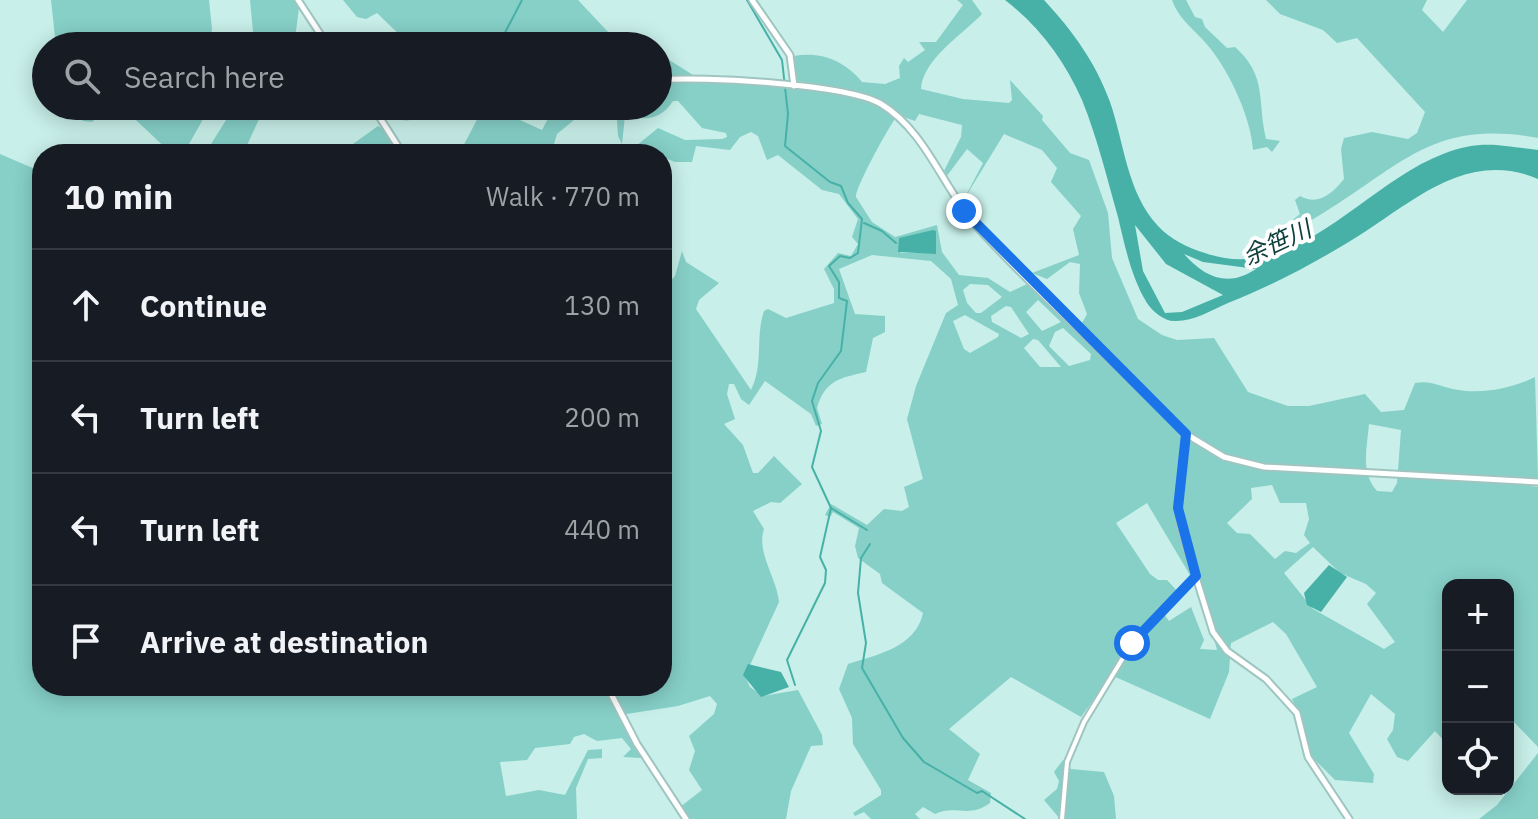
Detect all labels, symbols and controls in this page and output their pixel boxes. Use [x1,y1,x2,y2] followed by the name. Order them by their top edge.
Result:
[32,32,672,120] search box
[60,54,104,98] icon: search
[124,57,285,96] text: Search here
[64,174,173,218] text: 10 min
[486,179,640,213] text: Walk · 770 m
[946,193,982,229] route end
[1237,211,1319,272] water label: 余笹川
[64,283,108,327] icon: ahead
[140,286,267,325] text: Continue
[564,288,640,322] text: 130 m
[64,395,108,439] icon: left
[140,398,259,437] text: Turn left
[564,400,640,434] text: 200 m
[64,507,108,551] icon: left
[140,510,259,549] text: Turn left
[564,512,640,546] text: 440 m
[1442,579,1514,795] map controls
[1442,579,1514,651] button: +
[64,619,108,663] icon: arrive
[140,622,428,661] text: Arrive at destination
[1114,625,1150,661] route start
[1442,651,1514,723] button: −
[1442,723,1514,795] button: locate

